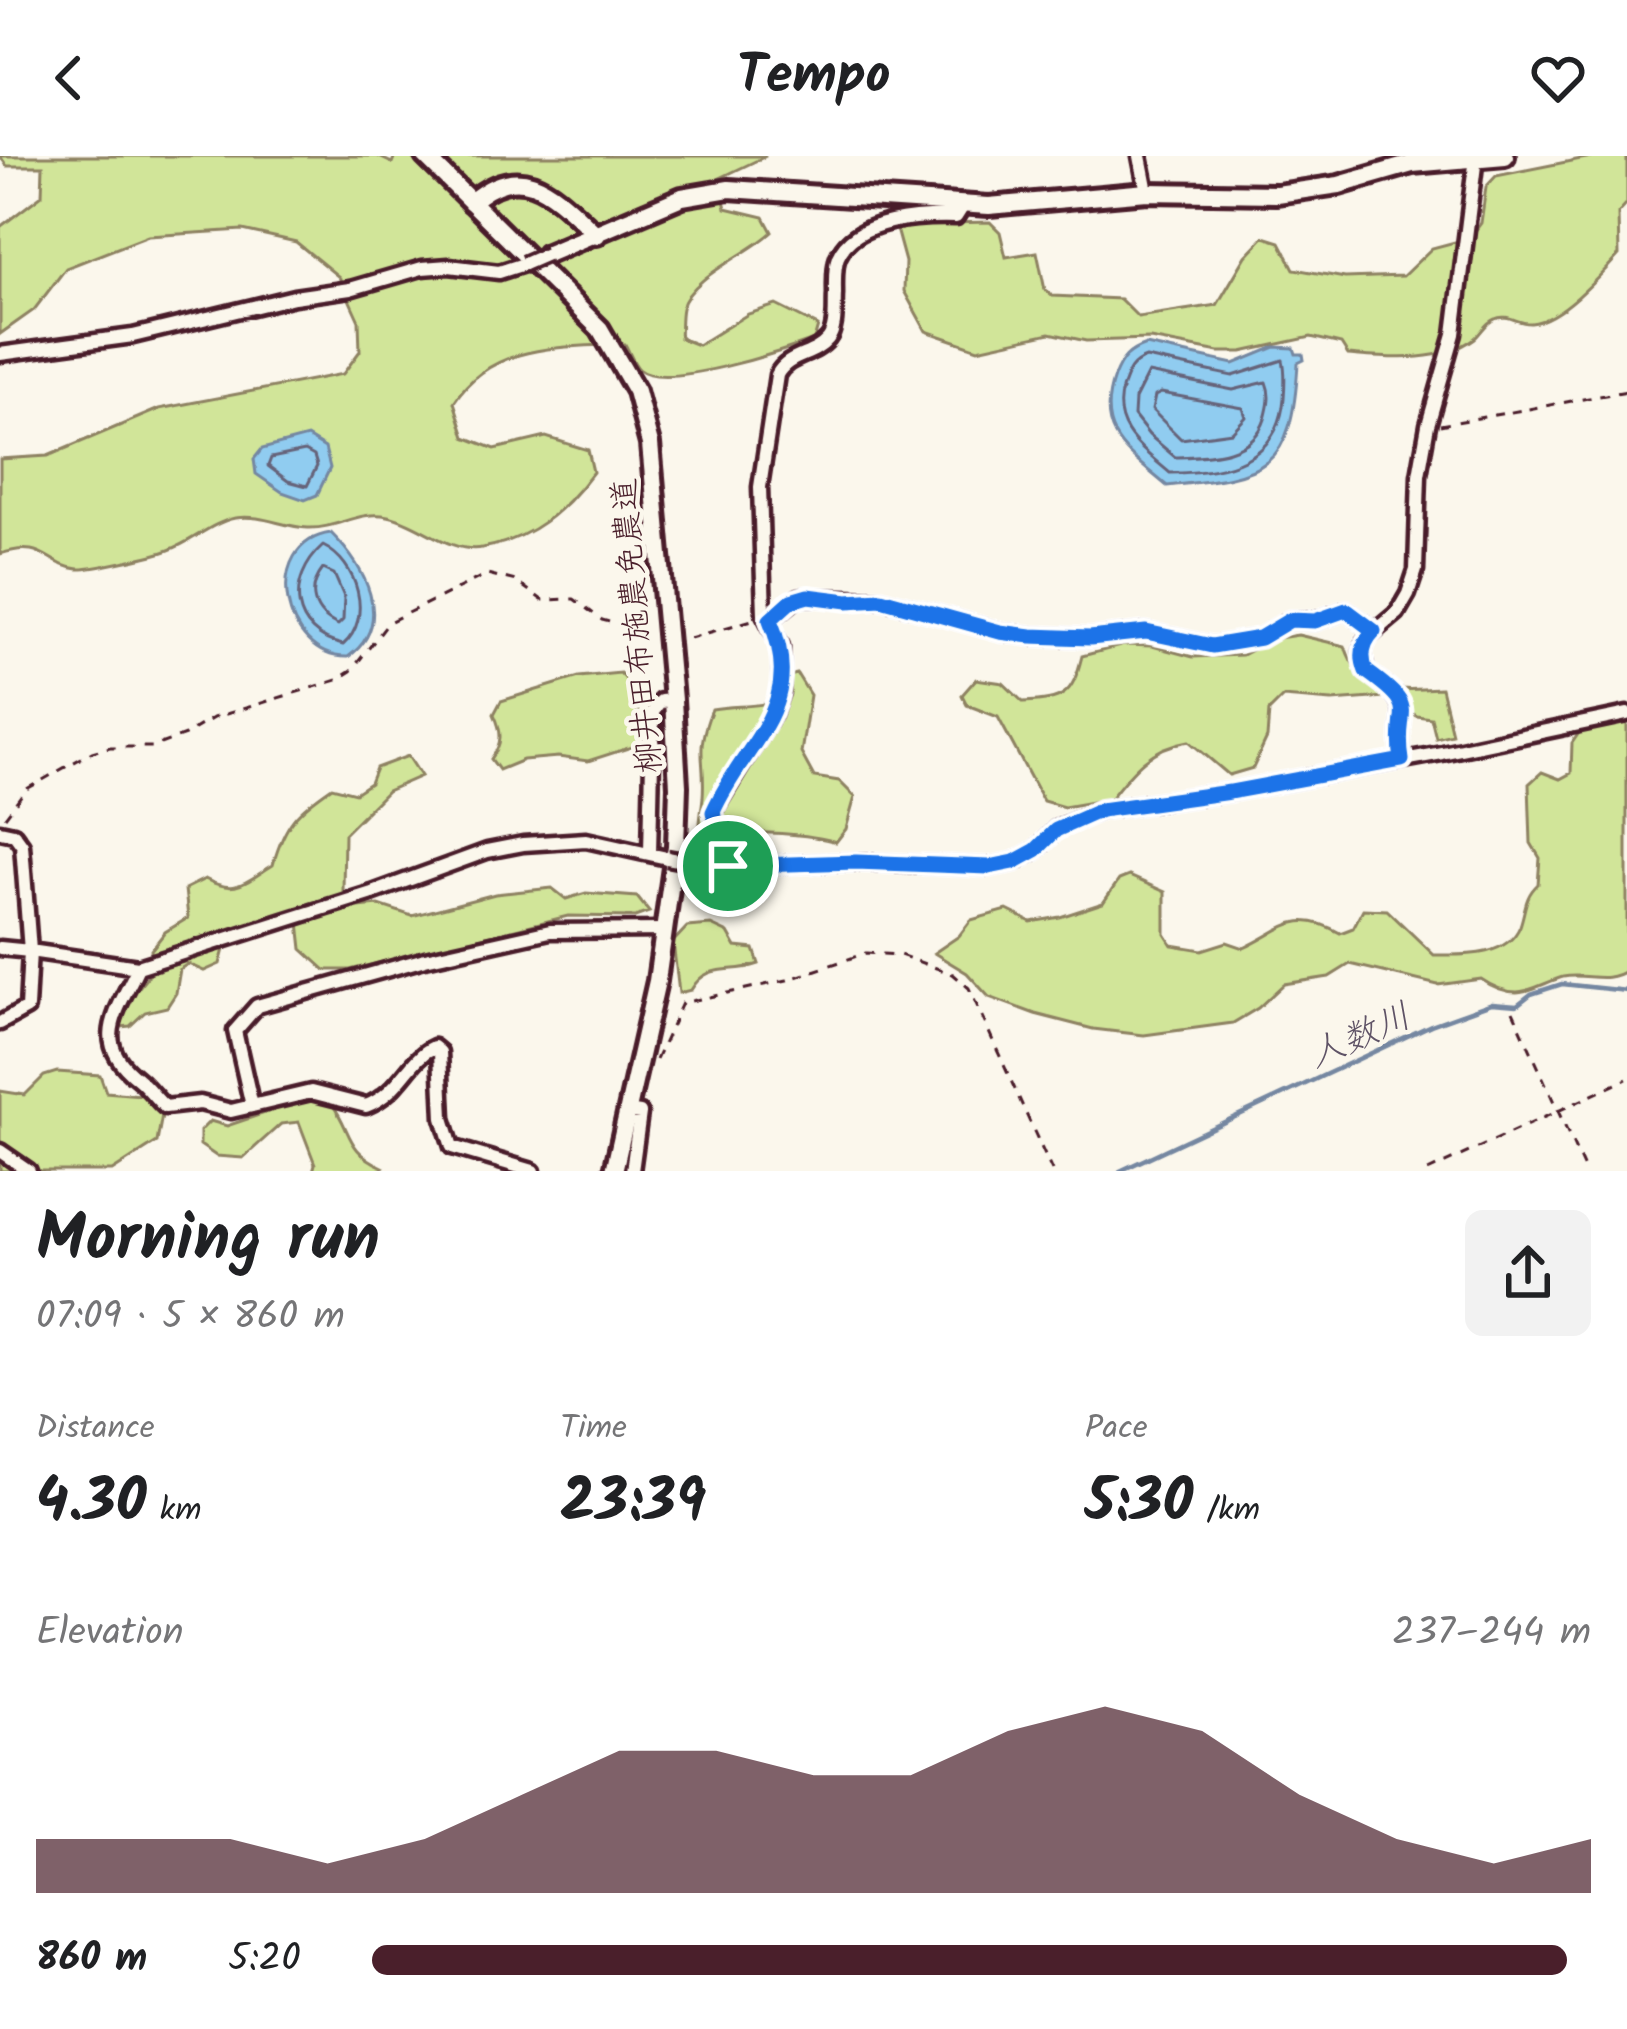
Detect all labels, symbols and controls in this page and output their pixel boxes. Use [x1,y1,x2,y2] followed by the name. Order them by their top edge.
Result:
[737,35,890,121] text: Tempo
[36,45,102,111] icon: back
[1525,45,1591,111] icon: heart
[599,475,678,776] street label: 柳井田布施農免農道
[677,815,779,917] pin
[695,833,761,899] icon: arrive
[1299,989,1421,1085] water label: 人数川
[36,1189,380,1294] text: Morning run
[1465,1210,1591,1336] button: share
[36,1287,345,1349] text: 07:09 · 5 × 860 m
[36,1403,155,1456] text: Distance
[560,1403,627,1456] text: Time
[1085,1403,1148,1456] text: Pace
[36,1456,147,1552] text: 4.30
[560,1456,706,1552] text: 23:39
[1085,1456,1193,1552] text: 5:30
[147,1485,202,1538] text: km
[1193,1485,1260,1538] text: /km
[36,1603,184,1665] text: Elevation
[1392,1603,1591,1665] text: 237–244 m
[36,1929,147,1991] text: 860 m
[228,1929,301,1991] text: 5:20

